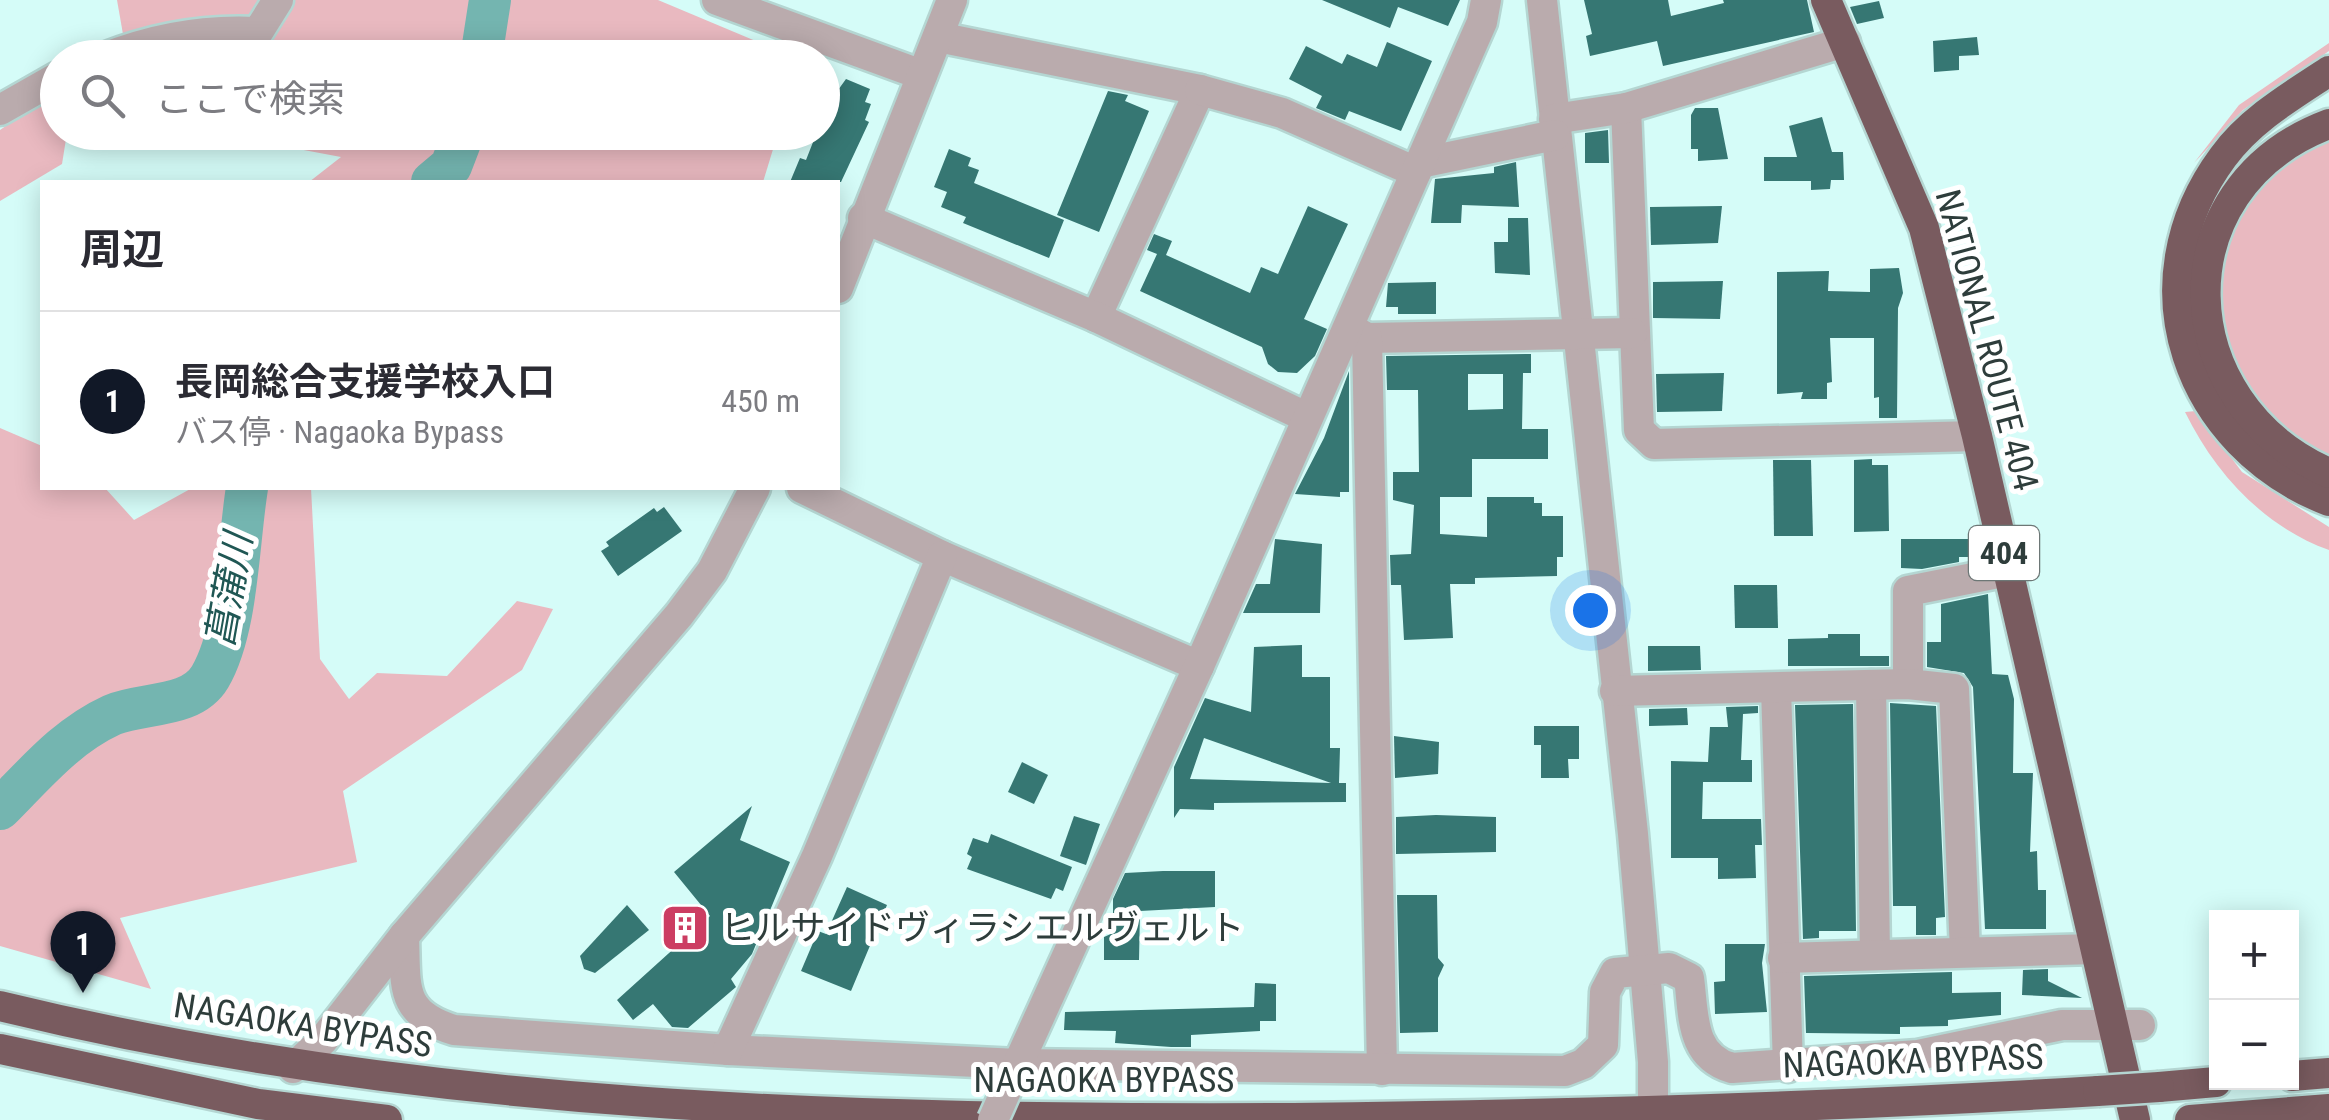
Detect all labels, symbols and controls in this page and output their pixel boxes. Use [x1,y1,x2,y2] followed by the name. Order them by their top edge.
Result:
[40,40,840,150] search box
[75,68,130,123] icon: search
[155,77,345,121] text: ここで検索
[1927,185,2046,495] street label: NATIONAL ROUTE 404
[80,225,164,274] text: 周辺
[175,360,555,404] text: 長岡総合支援学校入口
[104,382,121,420] text: 1
[721,382,800,420] text: 450 m
[175,413,504,451] text: バス停 · Nagaoka Bypass
[197,526,261,650] water label: 菖蒲川
[1969,526,2039,580] road number: 404
[1565,585,1616,636] your location
[659,902,711,954] building icon: ヒルサイドヴィラシエルヴェルト
[720,908,1244,949] place label: ヒルサイドヴィラシエルヴェルト
[51,910,116,993] pin: 1
[2209,910,2299,1090] map controls
[2209,910,2299,1000] button: +
[171,985,435,1066] street label: NAGAOKA BYPASS
[2209,1000,2299,1090] button: −
[1782,1036,2044,1087] street label: NAGAOKA BYPASS
[973,1060,1235,1101] street label: NAGAOKA BYPASS

